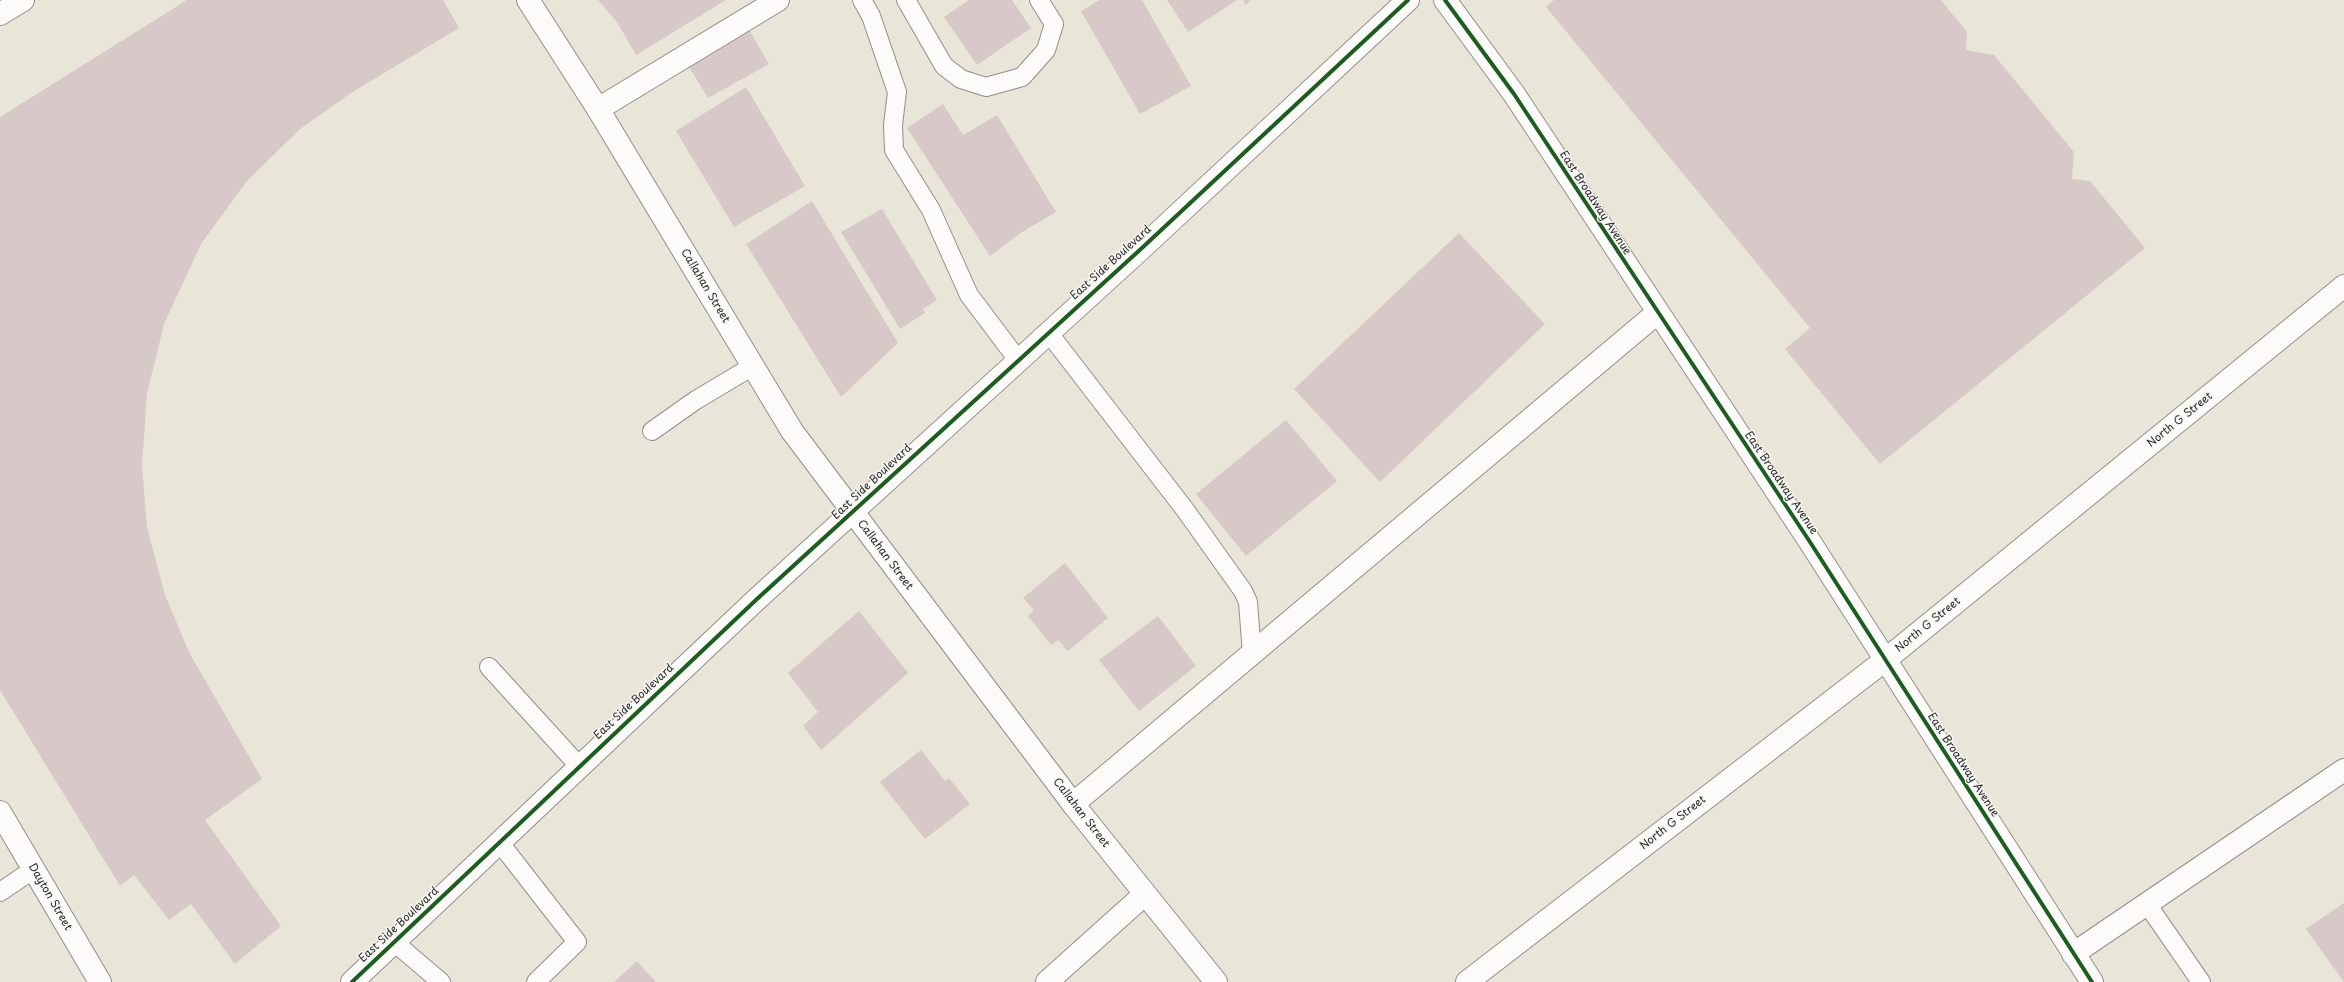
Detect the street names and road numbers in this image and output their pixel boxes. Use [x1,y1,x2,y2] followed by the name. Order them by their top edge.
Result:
[1556,149,1634,257] street label: East Broadway Avenue
[1068,223,1154,303] street label: East Side Boulevard
[678,246,732,326] street label: Callahan Street
[2145,390,2215,450] street label: North G Street
[1742,429,1820,537] street label: East Broadway Avenue
[829,442,915,522] street label: East Side Boulevard
[854,517,916,593] street label: Callahan Street
[1893,595,1963,655] street label: North G Street
[591,662,677,742] street label: East Side Boulevard
[1924,711,2002,819] street label: East Broadway Avenue
[1050,776,1112,850] street label: Callahan Street
[1637,793,1709,853] street label: North G Street
[26,861,74,933] street label: Dayton Street
[356,885,442,965] street label: East Side Boulevard

